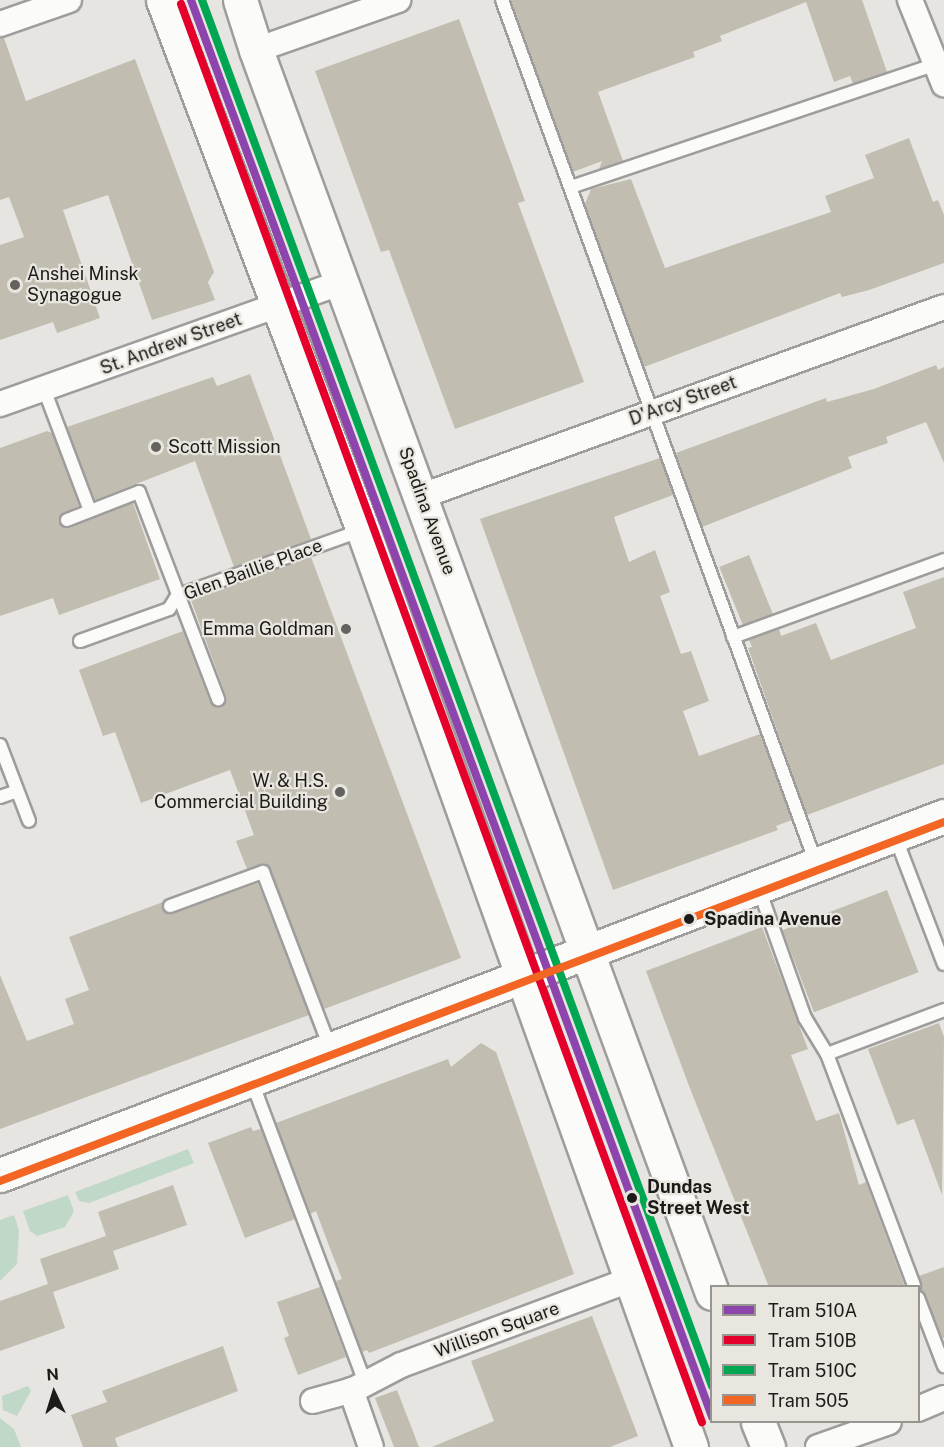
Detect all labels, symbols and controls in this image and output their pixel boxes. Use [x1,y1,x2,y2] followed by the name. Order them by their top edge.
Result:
[27,264,139,306] place label: Anshei Minsk Synagogue
[8,278,22,292] marker: Anshei Minsk Synagogue
[97,308,245,380] street label: St. Andrew Street
[626,372,740,430] street label: D'Arcy Street
[168,436,281,458] place label: Scott Mission
[149,440,163,454] marker: Scott Mission
[394,444,460,578] street label: Spadina Avenue
[181,535,325,605] street label: Glen Baillie Place
[203,618,334,640] place label: Emma Goldman
[339,622,353,636] marker: Emma Goldman
[154,771,328,814] place label: W. & H.S. Commercial Building
[333,785,347,799] marker: W. & H.S. Commercial Building
[704,908,841,930] place label: Spadina Avenue
[679,909,699,929] marker: Spadina Avenue
[647,1177,750,1220] place label: Dundas Street West
[622,1188,642,1208] marker: Dundas Street West
[710,1285,920,1423] legend
[432,1297,562,1363] street label: Willison Square
[768,1300,857,1321] text: Tram 510A
[768,1330,857,1351] text: Tram 510B
[768,1360,857,1381] text: Tram 510C
[24,1363,84,1423] north arrow
[46,1365,60,1384] text: N
[768,1390,849,1411] text: Tram 505

